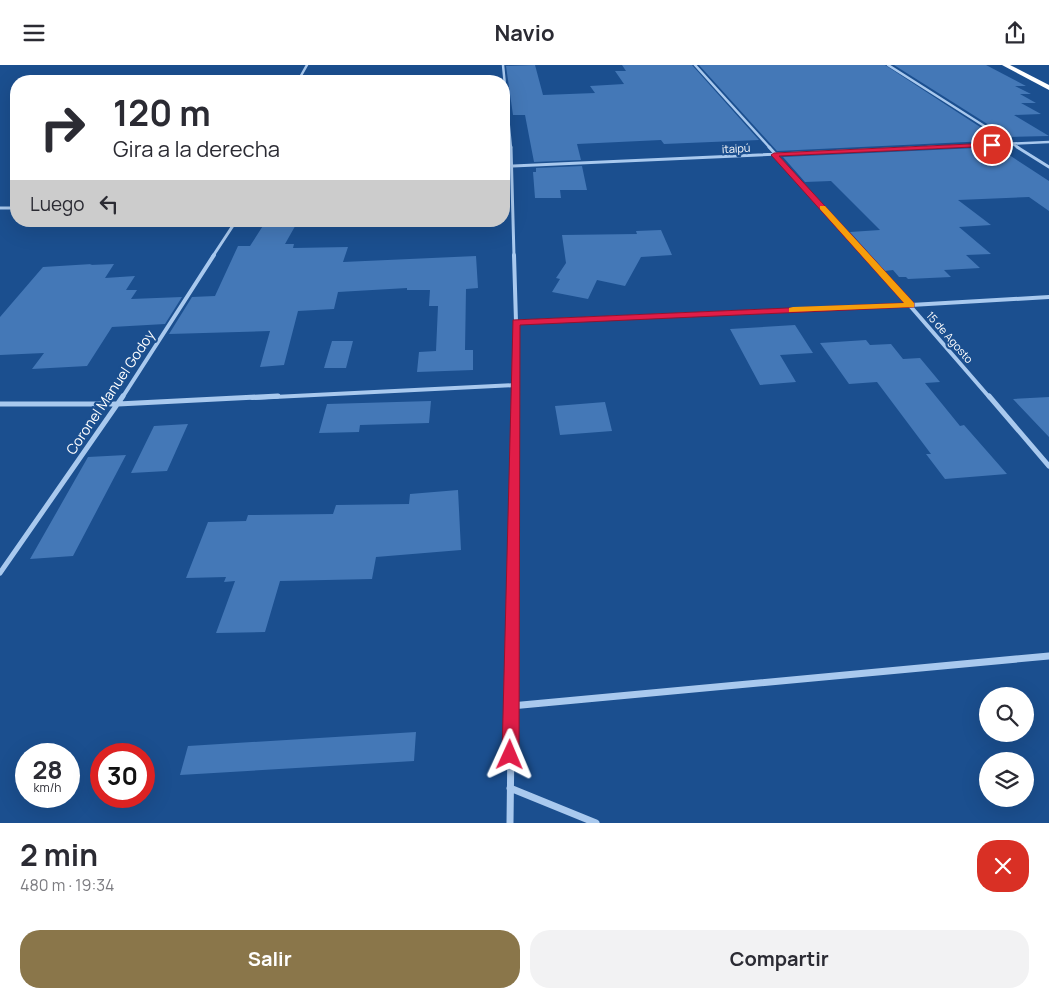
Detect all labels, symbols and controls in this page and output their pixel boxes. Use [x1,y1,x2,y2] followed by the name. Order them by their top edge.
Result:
[495,18,554,48] text: Navio
[20,19,48,47] icon: menu
[1001,19,1029,47] icon: share
[113,89,211,137] text: 120 m
[30,95,95,160] icon: right
[971,124,1013,166] pin
[978,131,1006,159] icon: arrive
[113,134,280,164] text: Gira a la derecha
[721,140,751,156] street label: itaipú
[95,190,123,218] icon: left
[30,191,85,217] text: Luego
[923,308,977,367] street label: 15 de Agosto
[61,326,159,458] street label: Coronel Manuel Godoy
[979,687,1034,807] map controls
[979,687,1034,742] button: search
[483,728,535,780] position arrow
[90,743,155,808] speed limit sign: 30
[32,752,63,787] text: 28
[979,752,1034,807] button: layers
[34,779,61,796] text: km/h
[20,834,98,875] text: 2 min
[977,840,1029,892] button: close
[20,874,115,896] text: 480 m · 19:34
[20,930,520,988] button: Salir
[530,930,1029,988] button: Compartir

